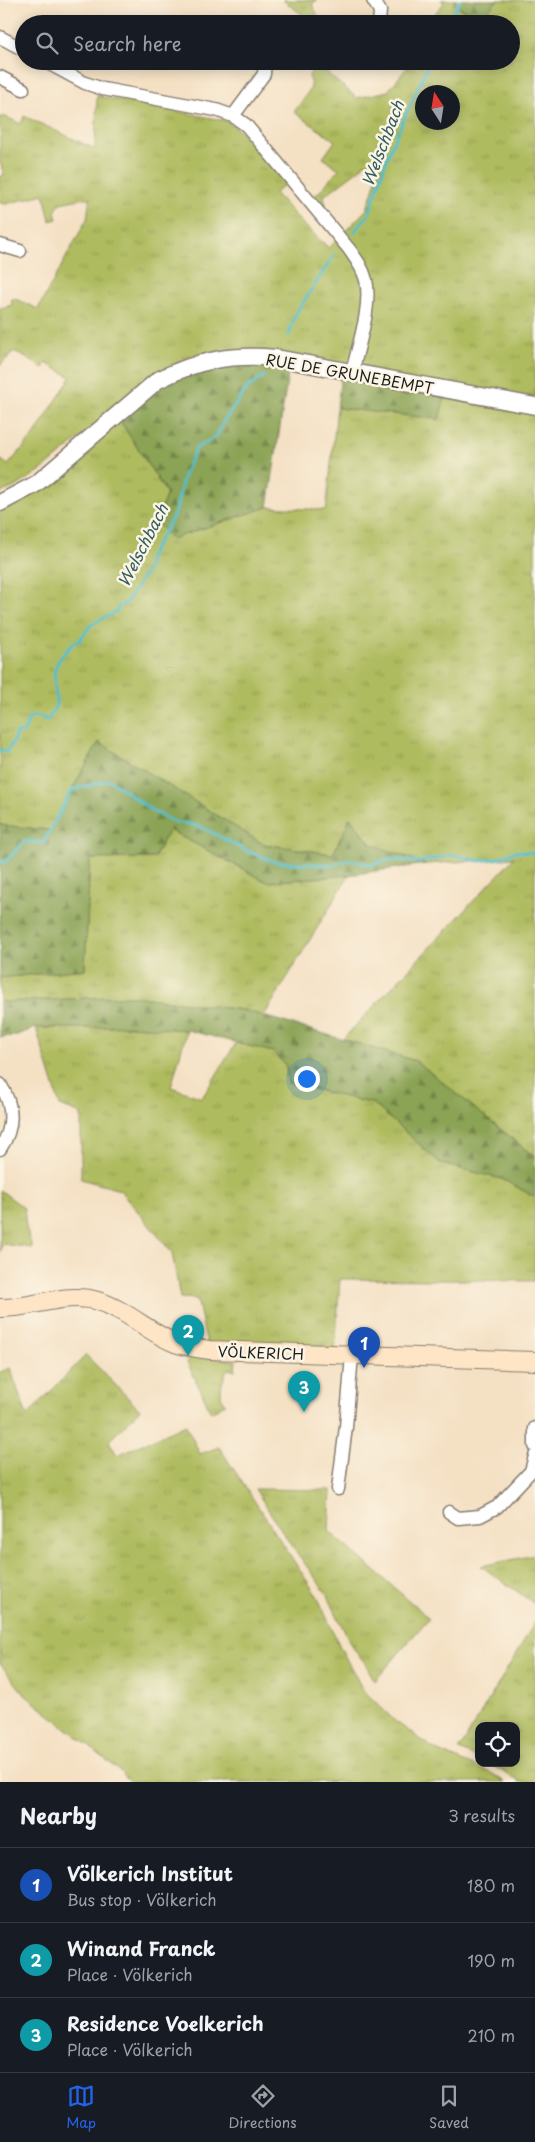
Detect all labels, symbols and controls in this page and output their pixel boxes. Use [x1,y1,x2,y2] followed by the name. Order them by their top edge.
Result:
[15,15,520,70] search box
[33,29,61,57] icon: search
[73,29,182,57] text: Search here
[415,85,460,130] north arrow
[355,96,410,189] water label: Welschbach
[264,347,436,399] street label: RUE DE GRUNEBEMPT
[111,499,173,591] water label: Welschbach
[294,1066,320,1092] your location
[172,1315,204,1356] pin: 2
[348,1327,380,1368] pin: 1
[217,1339,305,1365] street label: VÖLKERICH
[288,1371,320,1412] pin: 3
[475,1722,520,1767] map controls
[475,1722,520,1767] button: locate
[20,1799,97,1831] text: Nearby
[448,1803,515,1827] text: 3 results
[67,1859,233,1887] text: Völkerich Institut
[32,1873,40,1897] text: 1
[467,1873,515,1897] text: 180 m
[67,1887,216,1911] text: Bus stop · Völkerich
[67,1934,216,1962] text: Winand Franck
[30,1948,42,1972] text: 2
[467,1948,515,1972] text: 190 m
[67,1962,193,1986] text: Place · Völkerich
[67,2009,264,2037] text: Residence Voelkerich
[31,2023,41,2047] text: 3
[467,2023,515,2047] text: 210 m
[67,2037,193,2061] text: Place · Völkerich
[66,2082,96,2133] tab: Map
[229,2082,297,2133] tab: Directions
[429,2082,469,2133] tab: Saved

